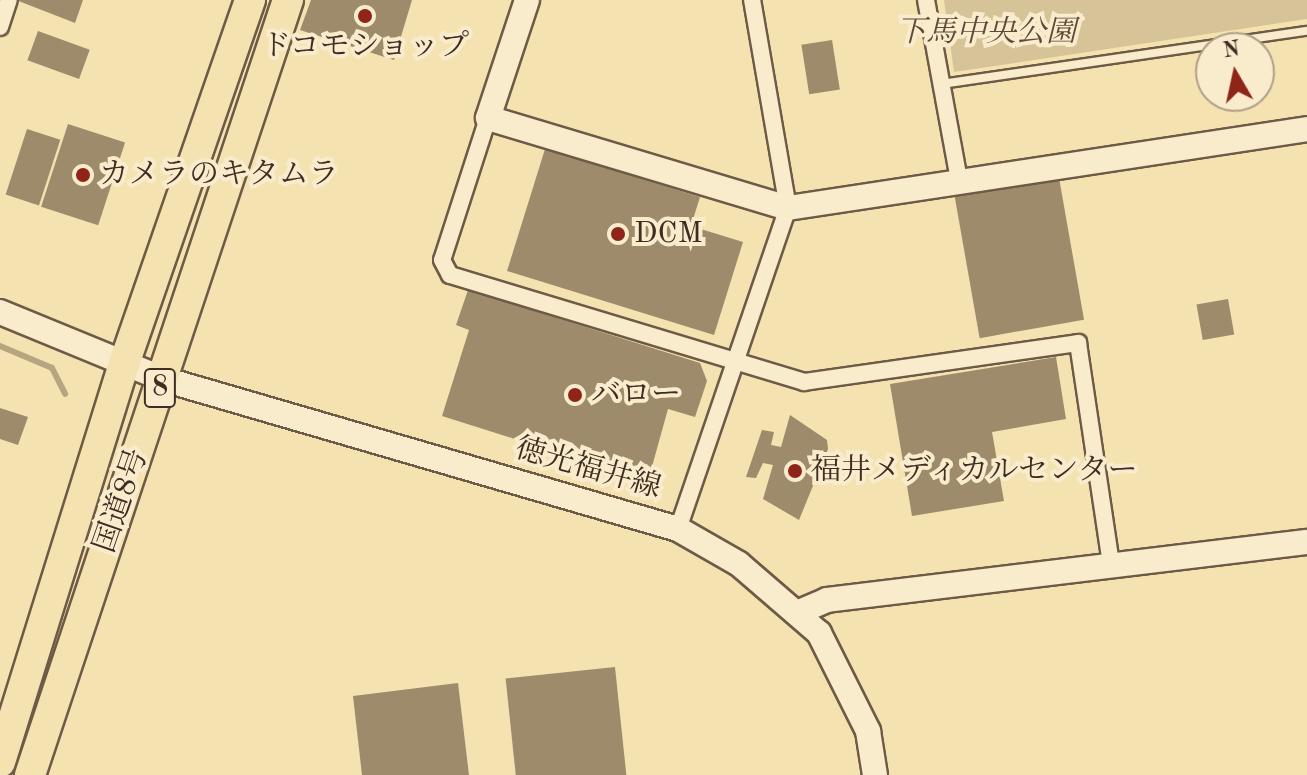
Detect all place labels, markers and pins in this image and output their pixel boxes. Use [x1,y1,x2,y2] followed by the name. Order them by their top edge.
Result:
[356,7,374,25] marker: ドコモショップ
[260,29,470,65] place label: ドコモショップ
[99,157,339,193] place label: カメラのキタムラ
[74,166,92,184] marker: カメラのキタムラ
[634,216,703,252] place label: DCM
[609,225,627,243] marker: DCM
[591,377,681,413] place label: バロー
[566,386,584,404] marker: バロー
[811,453,1141,489] place label: 福井メディカルセンター
[786,462,804,480] marker: 福井メディカルセンター

